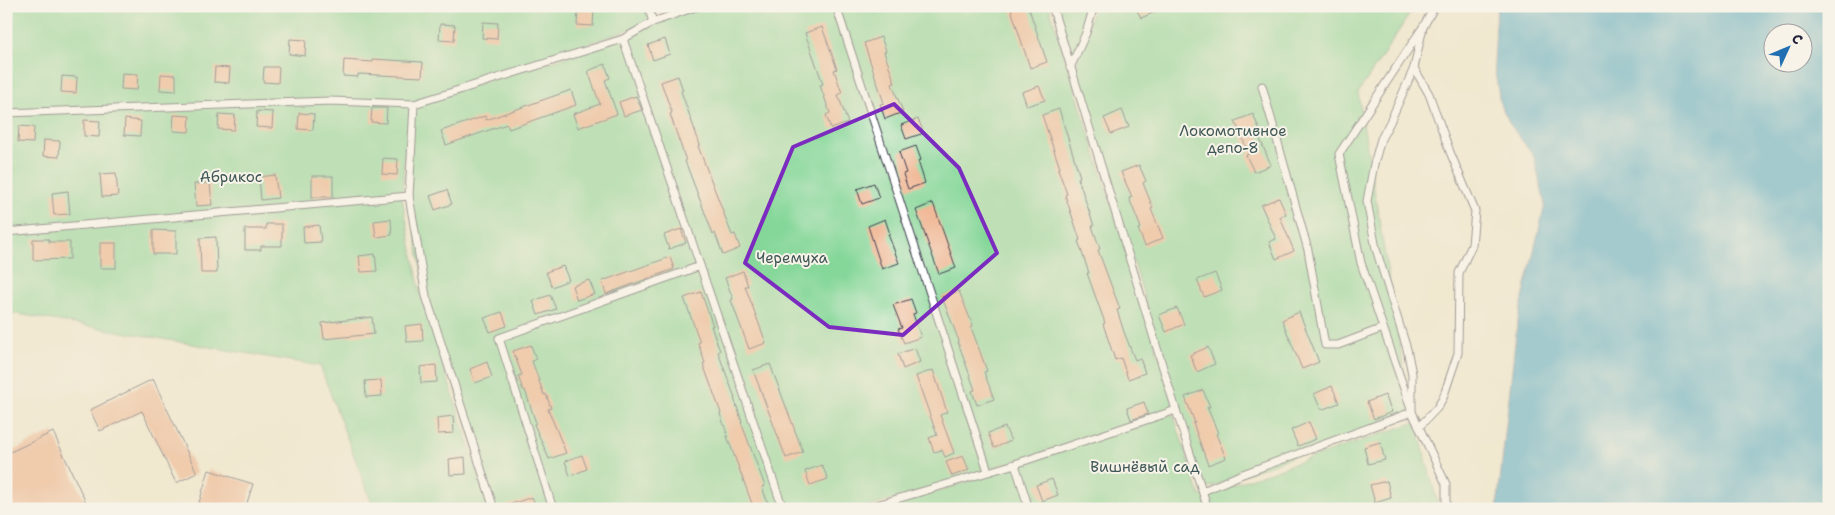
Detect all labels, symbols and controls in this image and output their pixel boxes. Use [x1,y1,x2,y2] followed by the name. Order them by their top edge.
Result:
[1762,22,1812,72] north arrow
[1788,30,1807,48] text: С
[1179,121,1287,158] park label: Локомотивное депо-8
[200,167,262,187] park label: Абрикос
[756,248,828,268] park label: Черемуха
[1090,457,1200,477] park label: Вишнёвый сад

